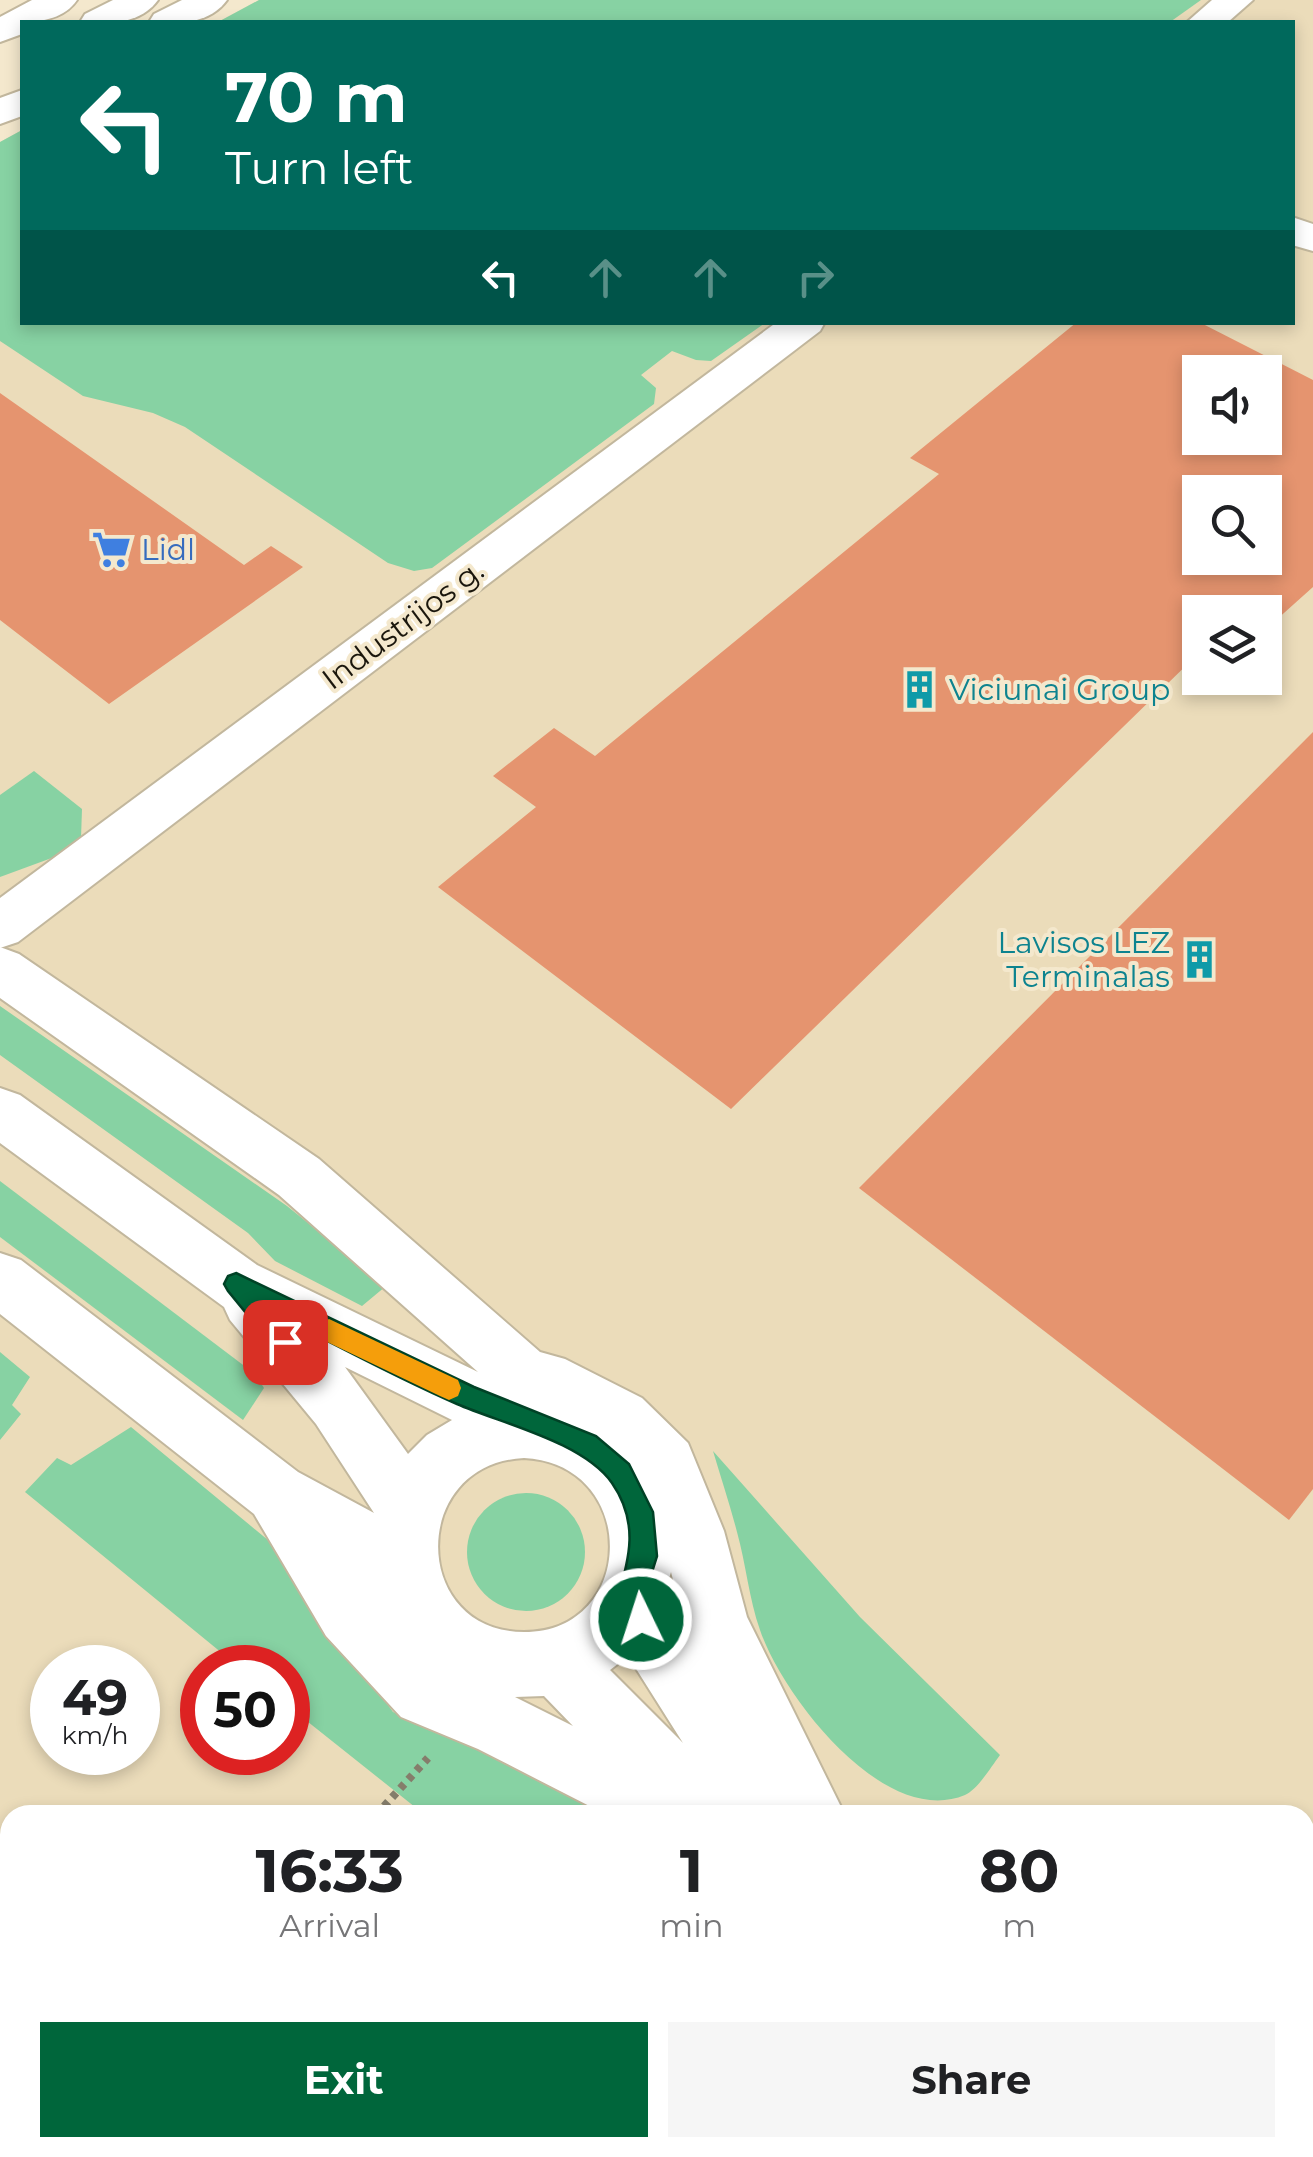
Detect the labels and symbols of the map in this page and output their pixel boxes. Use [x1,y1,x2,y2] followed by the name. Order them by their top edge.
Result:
[90,529,132,571] supermarket icon: Lidl
[141,531,195,568] place label: Lidl
[315,552,491,697] street label: Industrijos g.
[898,669,940,711] building icon: Viciunai Group
[949,671,1170,708] place label: Viciunai Group
[997,924,1170,995] place label: Lavisos LEZ Terminalas
[1179,939,1221,981] building icon: Lavisos LEZ Terminalas
[243,1300,328,1385] pin
[589,1567,693,1671] position arrow
[180,1645,310,1775] speed limit sign: 50

